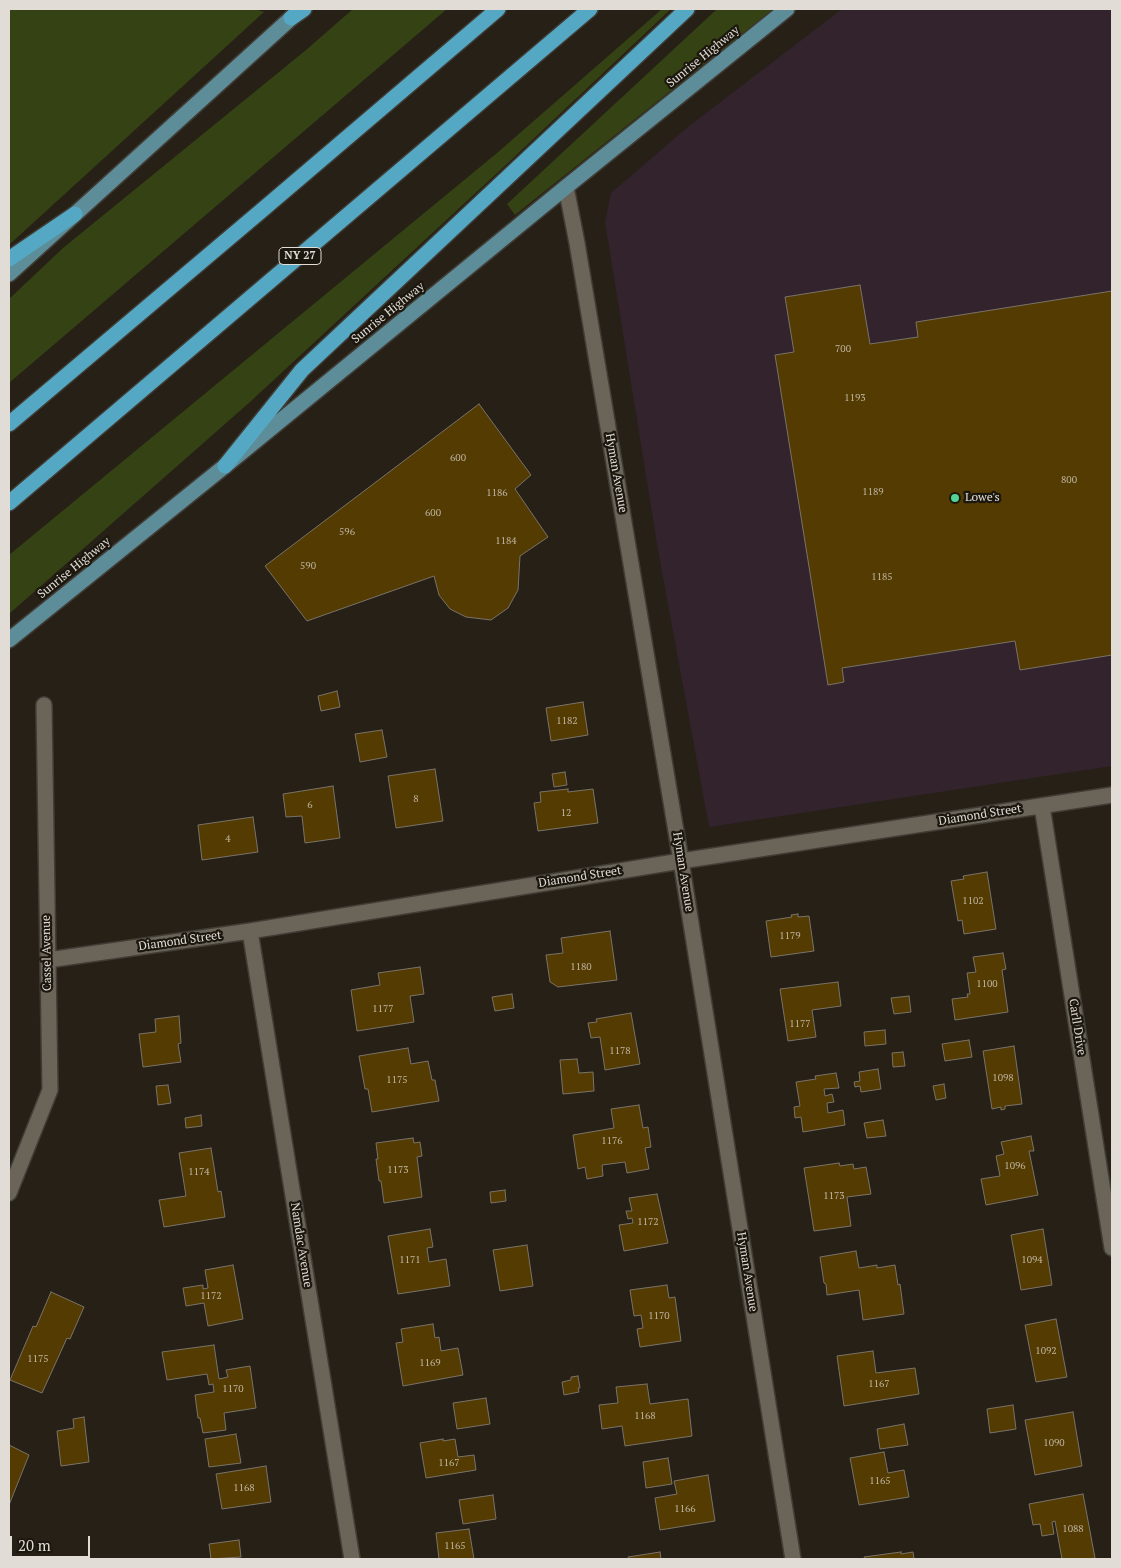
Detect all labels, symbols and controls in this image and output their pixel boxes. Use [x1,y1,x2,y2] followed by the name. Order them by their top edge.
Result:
[664,23,742,91] street label: Sunrise Highway
[279,248,321,264] road number: NY 27
[349,279,427,347] street label: Sunrise Highway
[835,343,851,355] house number: 700
[844,392,866,404] house number: 1193
[602,432,630,514] street label: Hyman Avenue
[450,452,466,464] house number: 600
[1061,474,1077,486] house number: 800
[862,486,884,498] house number: 1189
[486,487,508,499] house number: 1186
[965,491,1000,505] place label: Lowe's
[949,492,961,504] marker: Lowe's
[425,507,441,519] house number: 600
[339,526,355,538] house number: 596
[35,534,113,602] street label: Sunrise Highway
[495,535,517,547] house number: 1184
[300,560,316,572] house number: 590
[871,571,893,583] house number: 1185
[556,715,578,727] house number: 1182
[413,793,419,805] house number: 8
[307,799,313,811] house number: 6
[937,801,1023,829] street label: Diamond Street
[561,807,571,819] house number: 12
[670,831,696,913] street label: Hyman Avenue
[225,833,231,845] house number: 4
[537,863,623,891] street label: Diamond Street
[962,895,984,907] house number: 1102
[39,915,55,991] street label: Cassel Avenue
[137,928,223,954] street label: Diamond Street
[779,930,801,942] house number: 1179
[570,961,592,973] house number: 1180
[976,978,998,990] house number: 1100
[1065,998,1089,1056] street label: Carll Drive
[372,1003,394,1015] house number: 1177
[789,1018,811,1030] house number: 1177
[609,1045,631,1057] house number: 1178
[992,1072,1014,1084] house number: 1098
[386,1074,408,1086] house number: 1175
[601,1135,623,1147] house number: 1176
[1004,1160,1026,1172] house number: 1096
[387,1164,409,1176] house number: 1173
[188,1166,210,1178] house number: 1174
[823,1190,845,1202] house number: 1173
[287,1202,315,1288] street label: Namdac Avenue
[637,1216,659,1228] house number: 1172
[734,1231,760,1313] street label: Hyman Avenue
[399,1254,421,1266] house number: 1171
[1021,1254,1043,1266] house number: 1094
[200,1290,222,1302] house number: 1172
[648,1310,670,1322] house number: 1170
[1035,1345,1057,1357] house number: 1092
[27,1353,49,1365] house number: 1175
[419,1357,441,1369] house number: 1169
[868,1378,890,1390] house number: 1167
[222,1383,244,1395] house number: 1170
[634,1410,656,1422] house number: 1168
[1043,1437,1065,1449] house number: 1090
[438,1457,460,1469] house number: 1167
[869,1475,891,1487] house number: 1165
[233,1482,255,1494] house number: 1168
[674,1503,696,1515] house number: 1166
[1062,1523,1084,1535] house number: 1088
[12,1526,92,1558] scale bar
[18,1535,51,1555] text: 20 m
[444,1540,466,1552] house number: 1165

